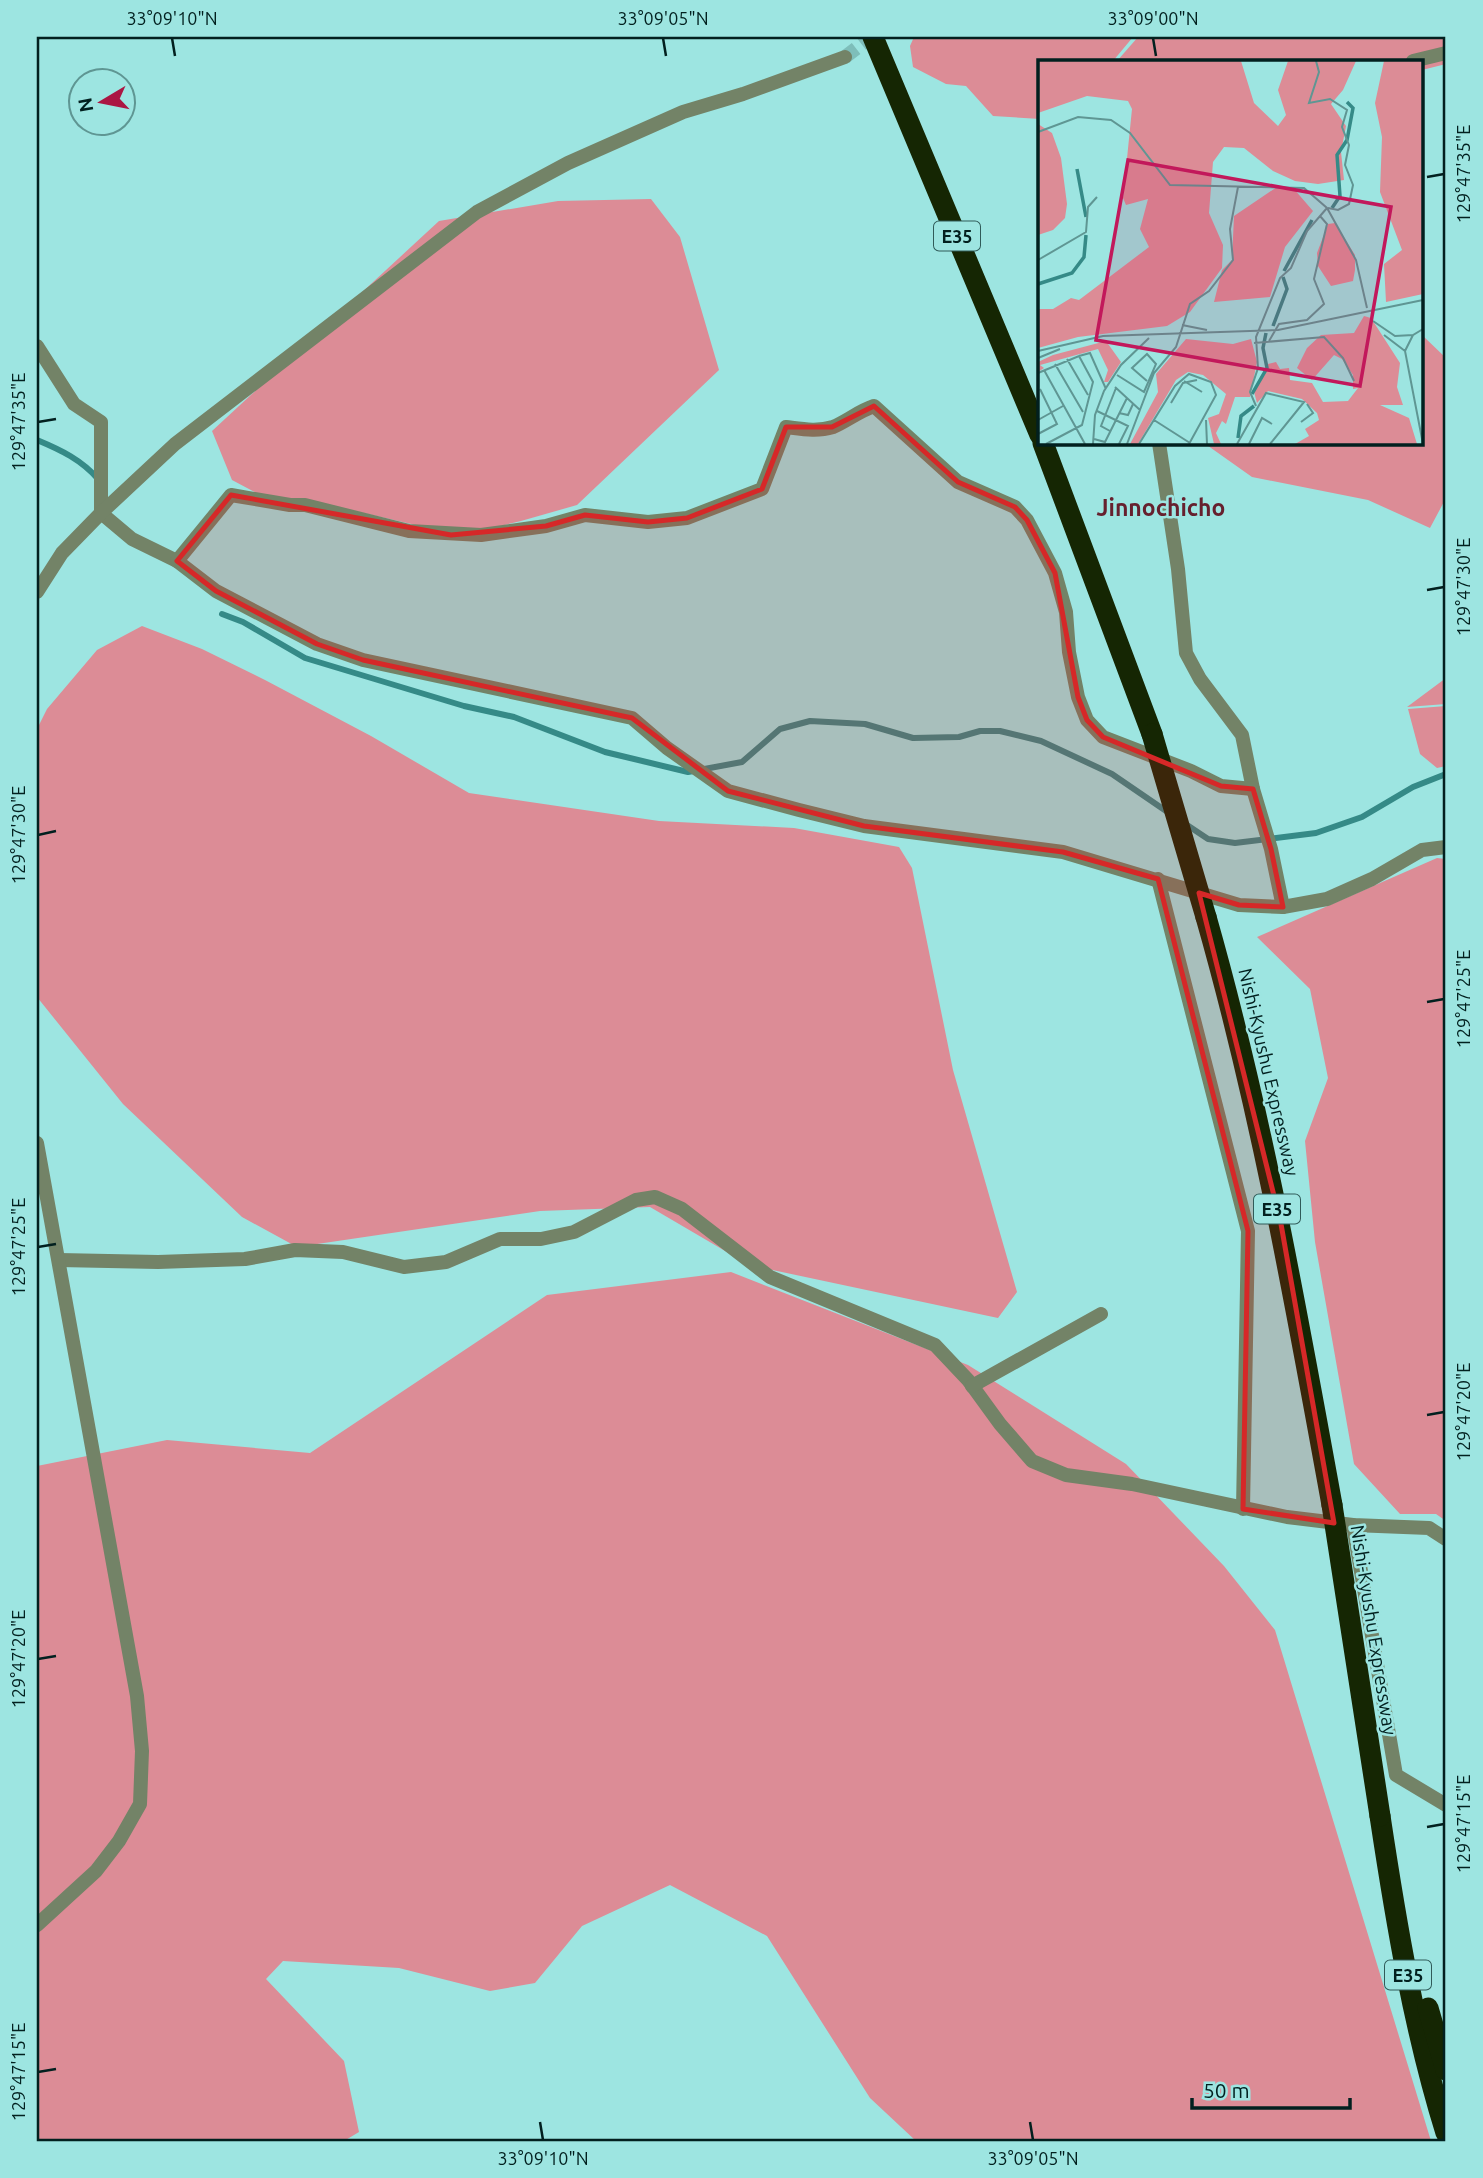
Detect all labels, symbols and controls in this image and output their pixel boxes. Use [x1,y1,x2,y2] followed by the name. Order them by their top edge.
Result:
[126,8,218,28] text: 33°09'10"N
[617,8,709,28] text: 33°09'05"N
[1107,8,1199,28] text: 33°09'00"N
[1038,60,1424,444] inset map
[66,66,136,136] north arrow
[73,96,97,114] text: N
[1453,125,1473,223] text: 129°47'35"E
[934,222,980,250] road number: E35
[8,373,28,471] text: 129°47'35"E
[1097,495,1225,520] district label: Jinnochicho
[1453,538,1473,636] text: 129°47'30"E
[8,786,28,884] text: 129°47'30"E
[1453,950,1473,1048] text: 129°47'25"E
[1234,966,1304,1178] street label: Nishi-Kyushu Expressway
[1254,1194,1300,1224] road number: E35
[8,1198,28,1296] text: 129°47'25"E
[1453,1363,1473,1461] text: 129°47'20"E
[1347,1523,1401,1737] street label: Nishi-Kyushu Expressway
[8,1610,28,1708] text: 129°47'20"E
[1453,1775,1473,1873] text: 129°47'15"E
[1385,1961,1431,1990] road number: E35
[8,2023,28,2121] text: 129°47'15"E
[1192,2066,1350,2110] scale bar
[1203,2078,1250,2102] text: 50 m
[497,2148,589,2168] text: 33°09'10"N
[987,2148,1079,2168] text: 33°09'05"N

